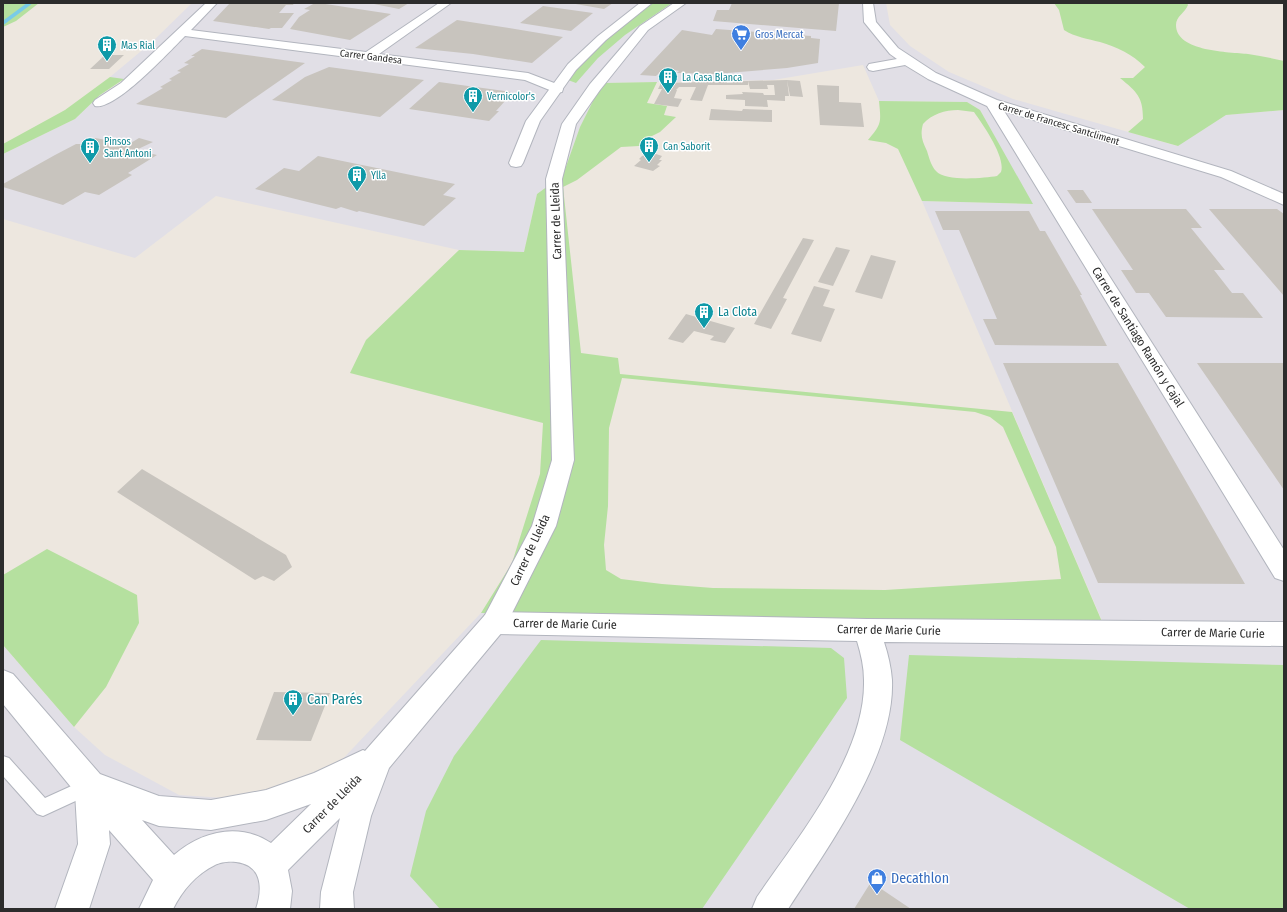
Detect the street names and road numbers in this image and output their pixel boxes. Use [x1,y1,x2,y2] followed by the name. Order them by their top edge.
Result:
[339,47,403,67] street label: Carrer Gandesa
[997,100,1121,148] street label: Carrer de Francesc Santcliment
[548,182,564,260] street label: Carrer de Lleida
[1089,264,1187,410] street label: Carrer de Santiago Ramón y Cajal
[507,512,553,588] street label: Carrer de Lleida
[513,616,617,632] street label: Carrer de Marie Curie
[837,622,941,638] street label: Carrer de Marie Curie
[1161,625,1265,641] street label: Carrer de Marie Curie
[300,772,364,836] street label: Carrer de Lleida

